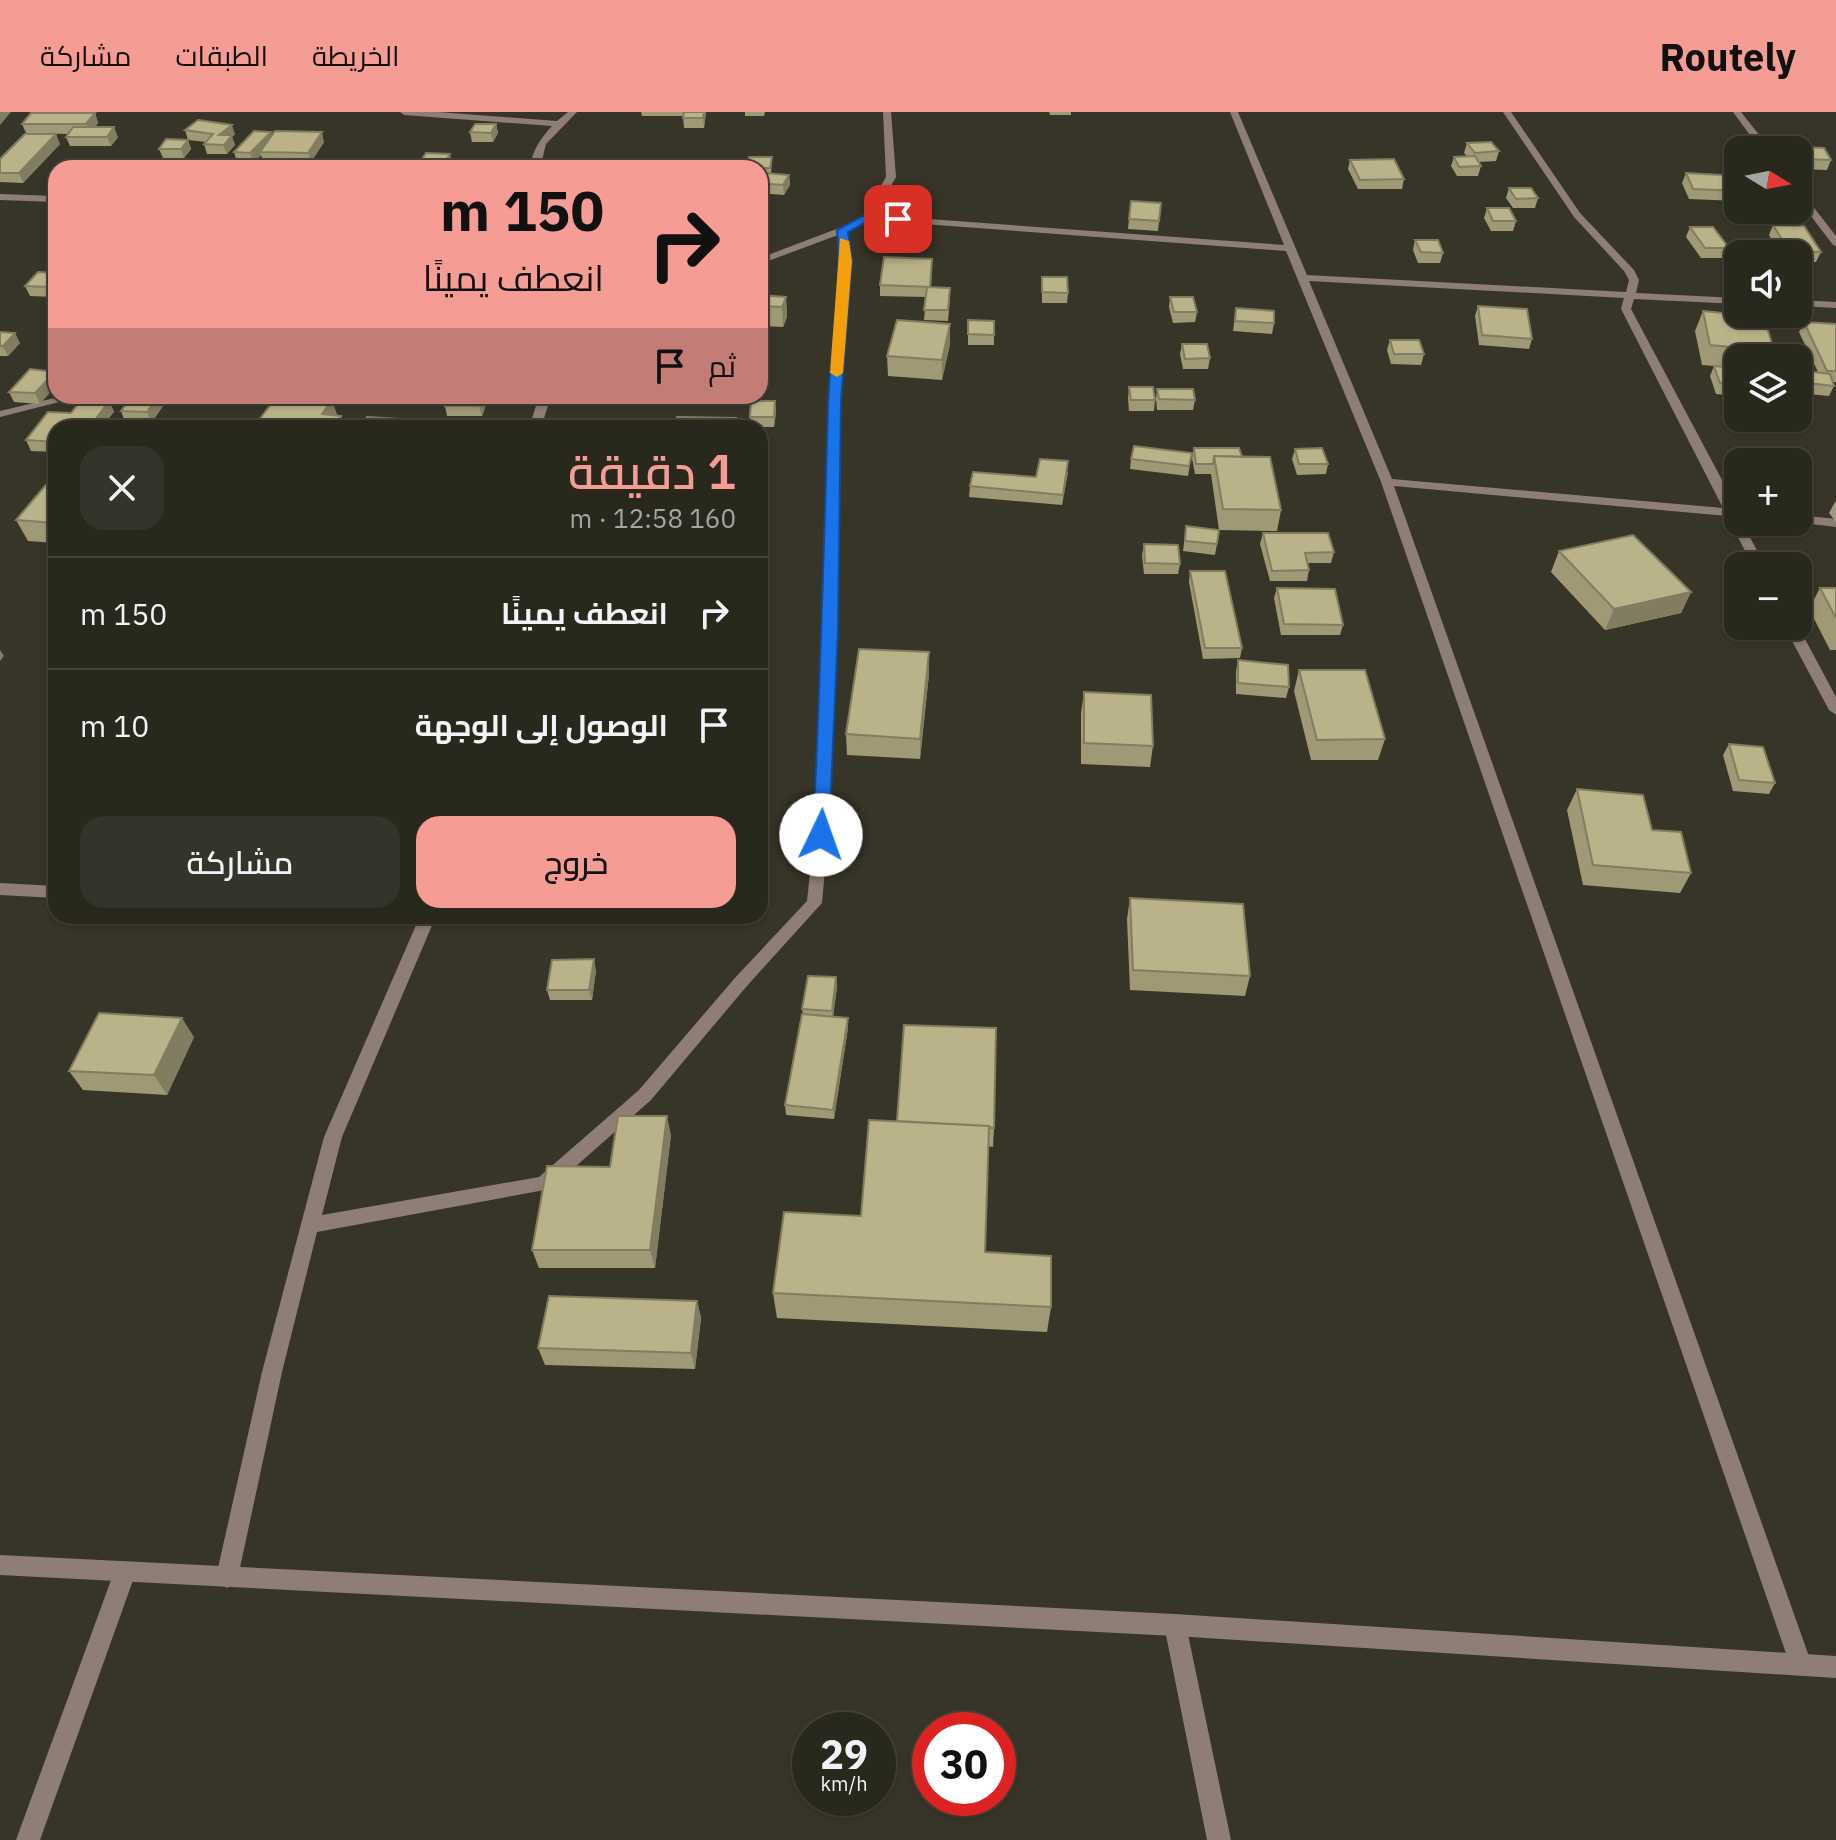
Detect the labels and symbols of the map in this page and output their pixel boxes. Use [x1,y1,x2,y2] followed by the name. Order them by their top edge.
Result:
[1724,136,1812,224] north arrow
[864,185,932,253] pin
[779,793,863,877] position arrow
[912,1712,1016,1816] speed limit sign: 30

